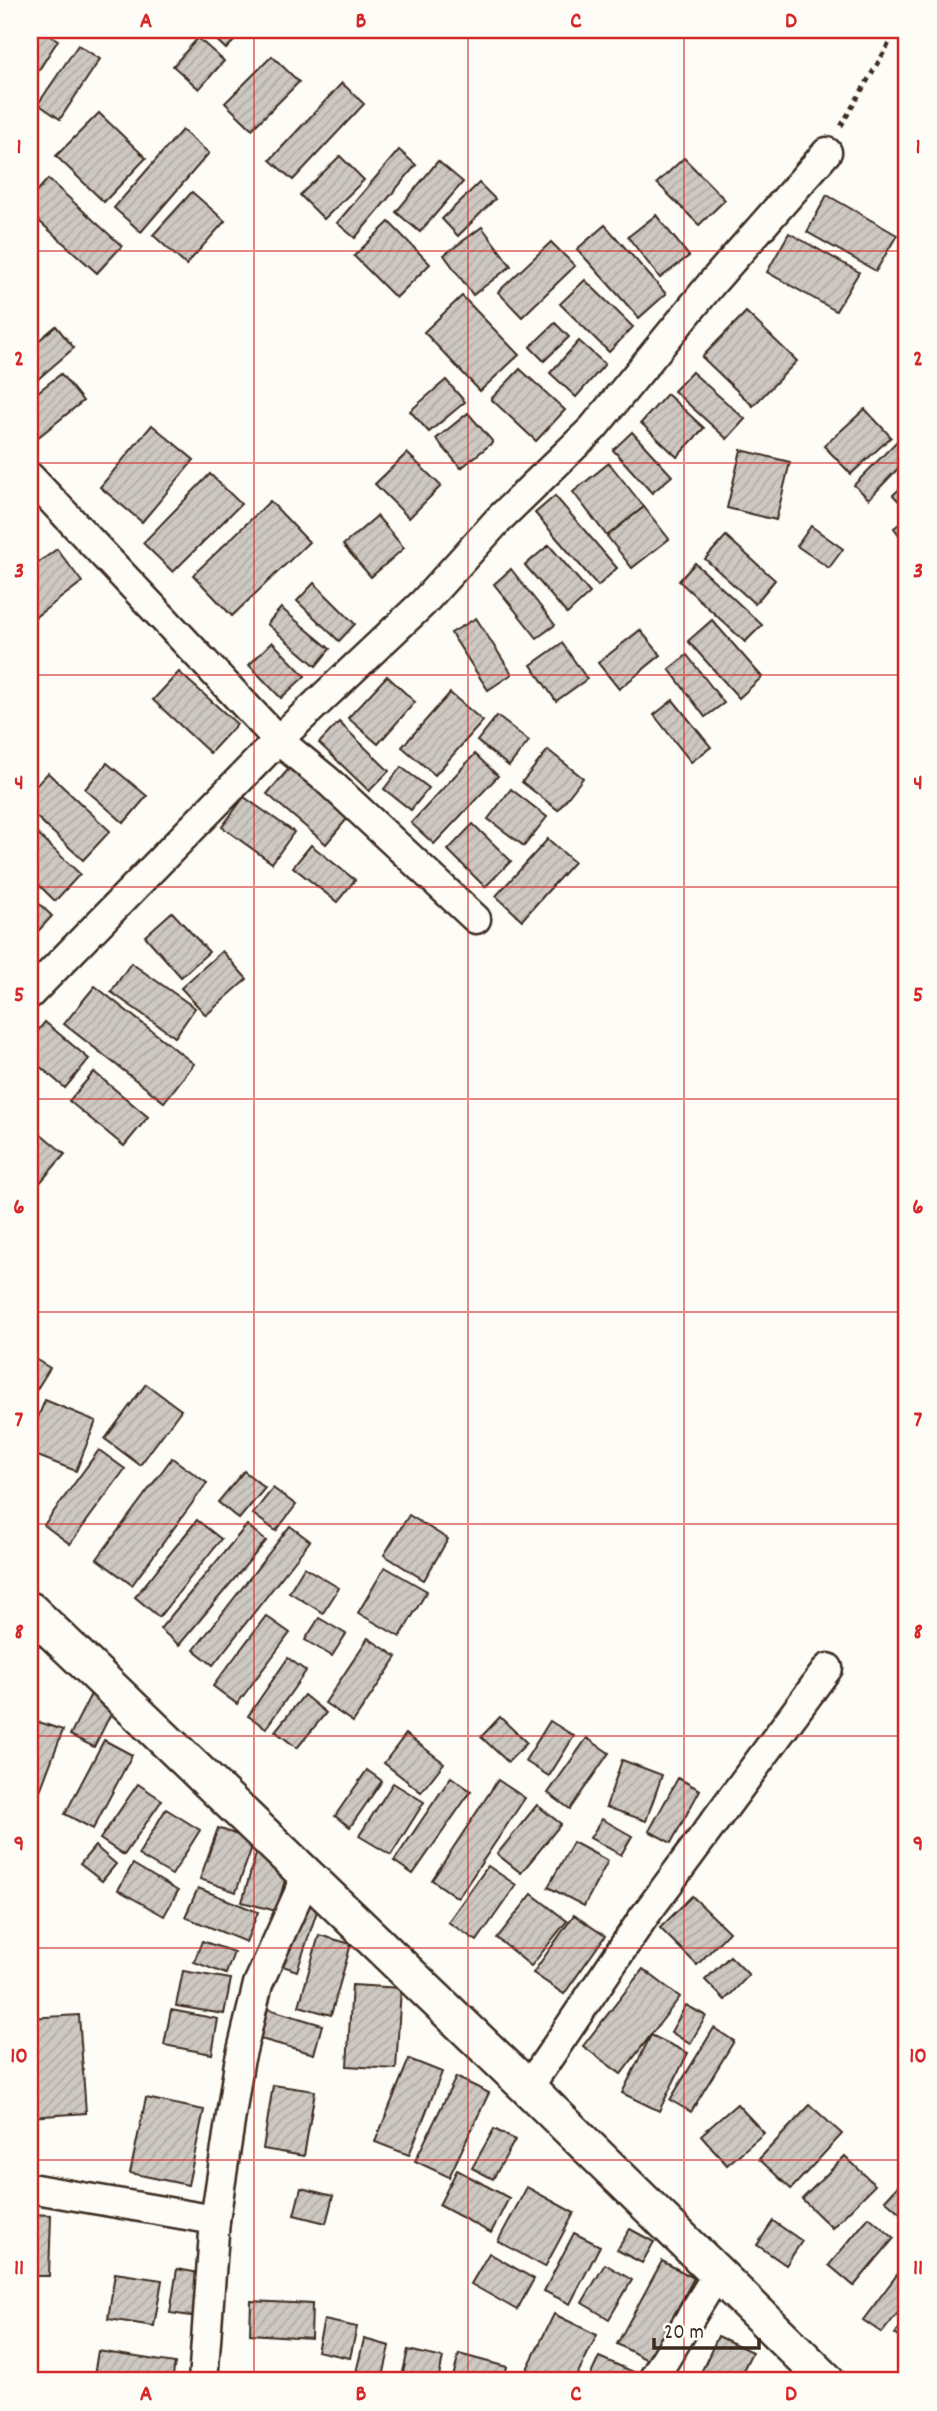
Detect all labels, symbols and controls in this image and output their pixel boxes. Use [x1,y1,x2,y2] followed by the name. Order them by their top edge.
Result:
[140,6,152,39] text: A
[356,6,367,39] text: B
[570,6,582,39] text: C
[785,6,797,39] text: D
[16,132,22,165] text: 1
[915,132,921,165] text: 1
[14,344,24,377] text: 2
[913,344,923,377] text: 2
[14,556,24,589] text: 3
[913,556,923,589] text: 3
[14,768,24,801] text: 4
[913,768,923,801] text: 4
[14,980,24,1013] text: 5
[913,980,923,1013] text: 5
[13,1192,25,1225] text: 6
[912,1192,924,1225] text: 6
[15,1405,24,1438] text: 7
[914,1405,923,1438] text: 7
[14,1617,24,1650] text: 8
[913,1617,923,1650] text: 8
[14,1829,24,1862] text: 9
[913,1829,923,1862] text: 9
[10,2041,28,2074] text: 10
[909,2041,927,2074] text: 10
[14,2253,24,2286] text: 11
[913,2253,923,2286] text: 11
[654,2306,758,2350] scale bar
[664,2319,704,2349] text: 20 m
[140,2379,152,2411] text: A
[356,2379,367,2411] text: B
[570,2379,582,2411] text: C
[785,2379,797,2411] text: D

